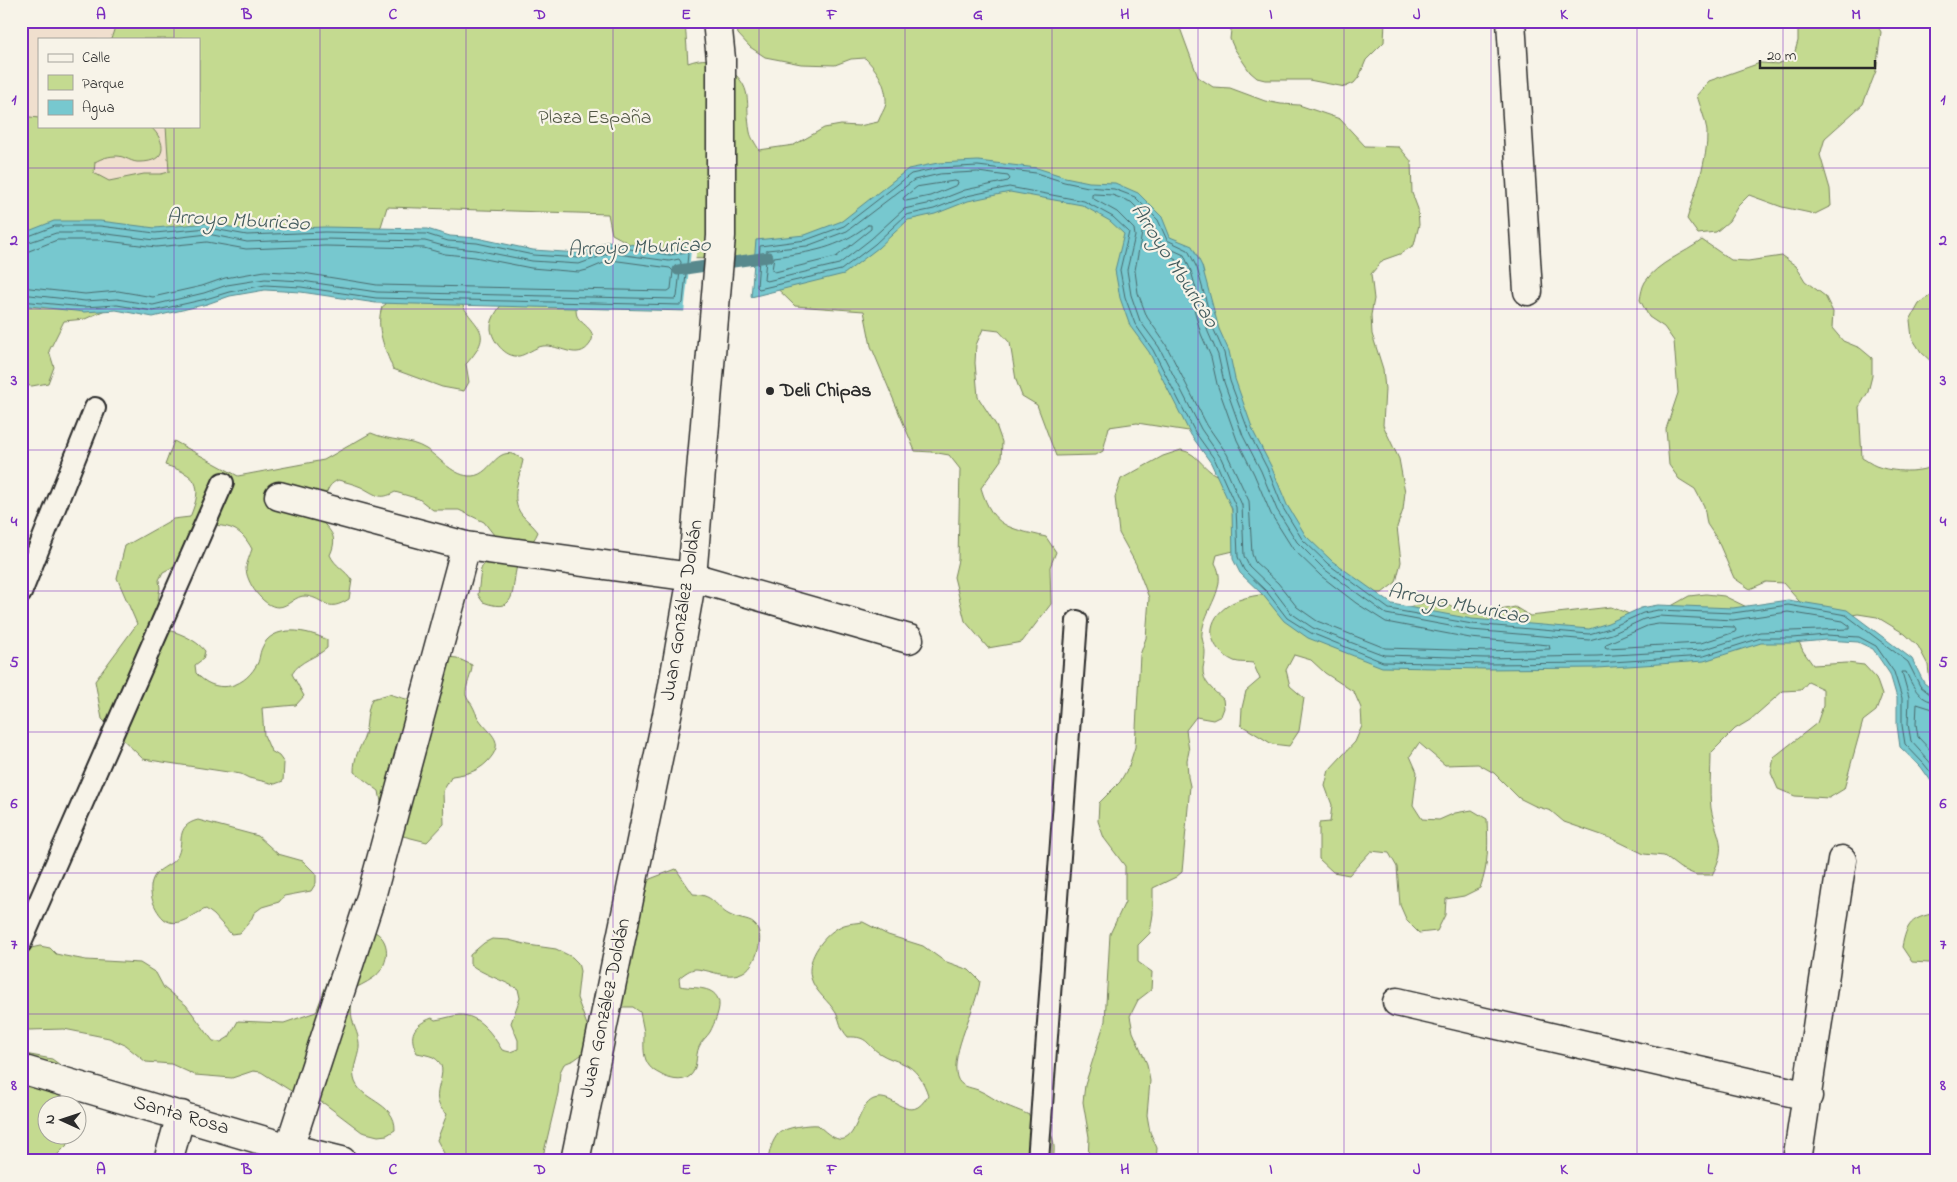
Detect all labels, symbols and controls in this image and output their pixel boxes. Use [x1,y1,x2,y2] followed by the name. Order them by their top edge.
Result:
[96,3,106,27] text: A
[241,3,253,27] text: B
[389,3,398,27] text: C
[533,3,546,27] text: D
[681,3,691,27] text: E
[826,3,838,27] text: F
[973,3,983,27] text: G
[1120,3,1130,27] text: H
[1269,3,1273,27] text: I
[1413,3,1421,27] text: J
[1560,3,1569,27] text: K
[1707,3,1714,27] text: L
[1851,3,1861,27] text: M
[38,38,200,128] legend
[1760,38,1874,70] scale bar
[1767,45,1797,67] text: 20 m
[82,47,110,69] text: Calle
[82,73,124,95] text: Parque
[11,88,17,112] text: 1
[1940,88,1946,112] text: 1
[82,97,115,120] text: Agua
[538,104,652,133] park label: Plaza España
[1122,198,1226,335] water label: Arroyo Mburicao
[166,202,311,240] water label: Arroyo Mburicao
[9,229,18,253] text: 2
[1938,229,1947,253] text: 2
[567,230,712,265] water label: Arroyo Mburicao
[10,369,18,393] text: 3
[1939,369,1947,393] text: 3
[779,377,872,406] place label: Deli Chipas
[764,385,776,397] marker: Deli Chipas
[10,510,18,534] text: 4
[1939,510,1947,534] text: 4
[654,517,712,703] street label: Juan González Doldán
[1385,577,1532,634] water label: Arroyo Mburicao
[9,651,19,675] text: 5
[1938,651,1948,675] text: 5
[9,792,18,816] text: 6
[1938,792,1947,816] text: 6
[573,915,639,1100] street label: Juan González Doldán
[11,933,18,957] text: 7
[1940,933,1947,957] text: 7
[10,1074,17,1098] text: 8
[1939,1074,1946,1098] text: 8
[130,1088,232,1144] street label: Santa Rosa
[38,1094,88,1144] north arrow
[40,1114,61,1125] text: N
[96,1158,106,1182] text: A
[241,1158,253,1182] text: B
[389,1158,398,1182] text: C
[533,1158,546,1182] text: D
[681,1158,691,1182] text: E
[826,1158,838,1182] text: F
[973,1158,983,1182] text: G
[1120,1158,1130,1182] text: H
[1269,1158,1273,1182] text: I
[1413,1158,1421,1182] text: J
[1560,1158,1569,1182] text: K
[1707,1158,1714,1182] text: L
[1851,1158,1861,1182] text: M

